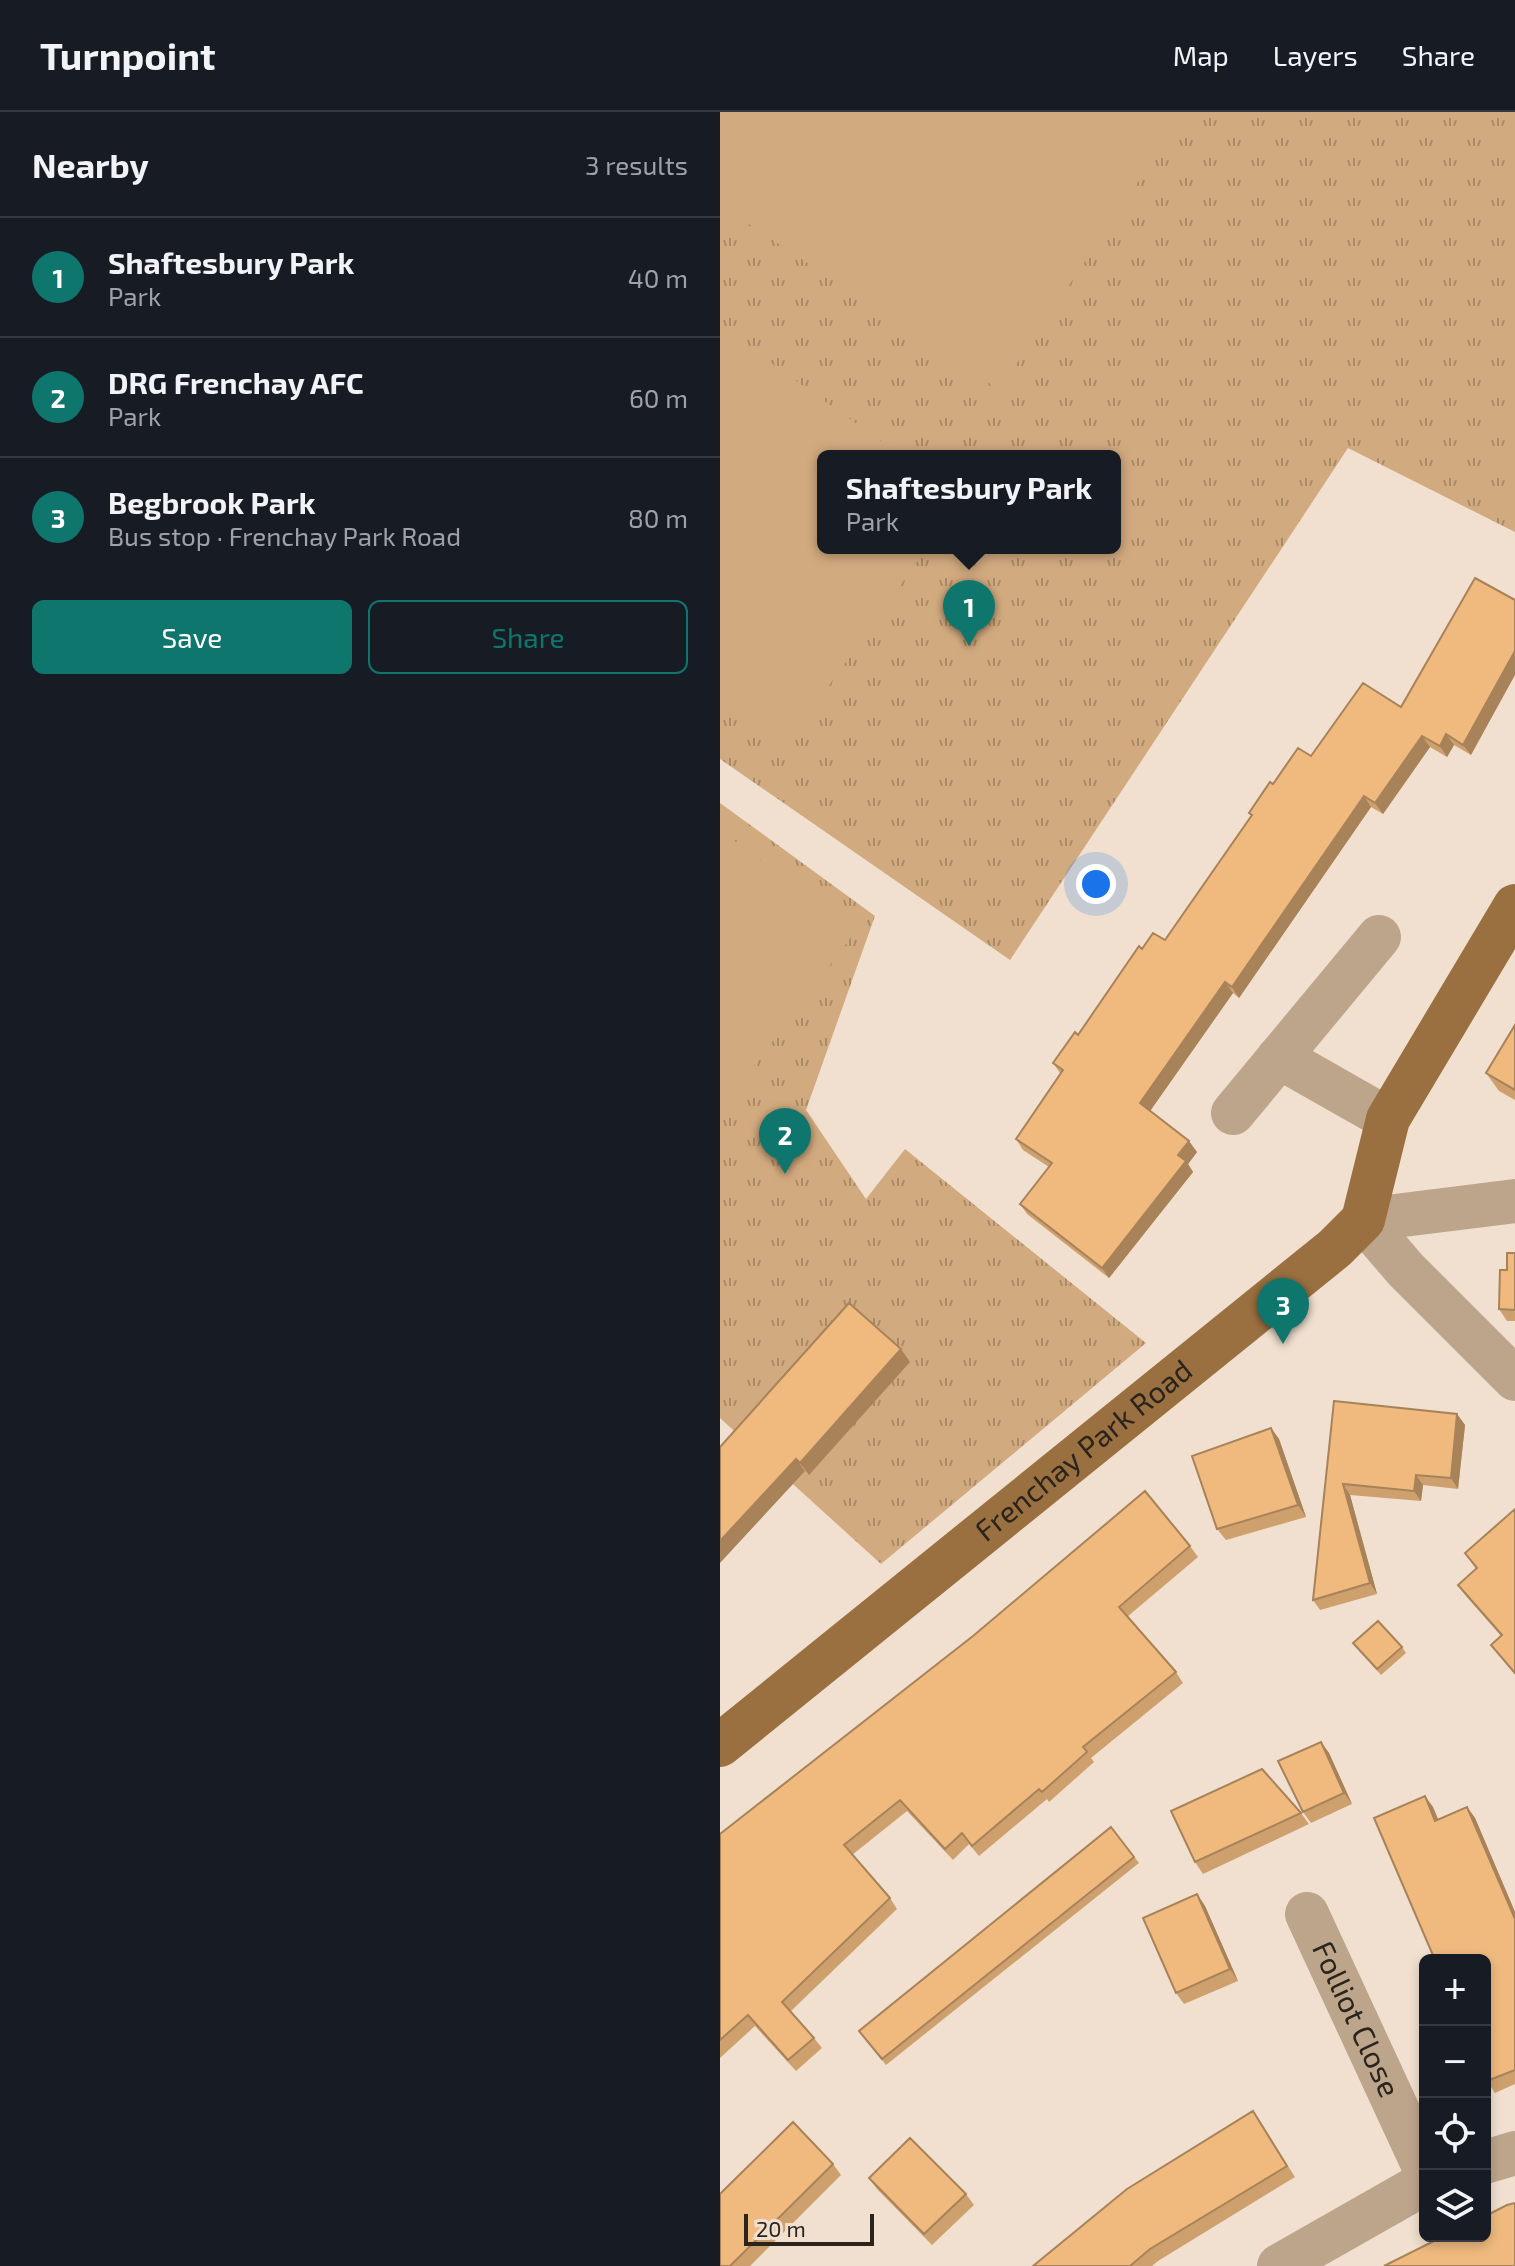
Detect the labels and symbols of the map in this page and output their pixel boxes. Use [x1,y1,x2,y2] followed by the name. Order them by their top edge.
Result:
[943,580,995,646] pin: 1
[1076,864,1116,904] your location
[759,1108,811,1174] pin: 2
[1257,1278,1309,1344] pin: 3
[967,1351,1198,1548] street label: Frenchay Park Road
[1306,1935,1409,2102] street label: Folliot Close
[744,2210,874,2246] scale bar

